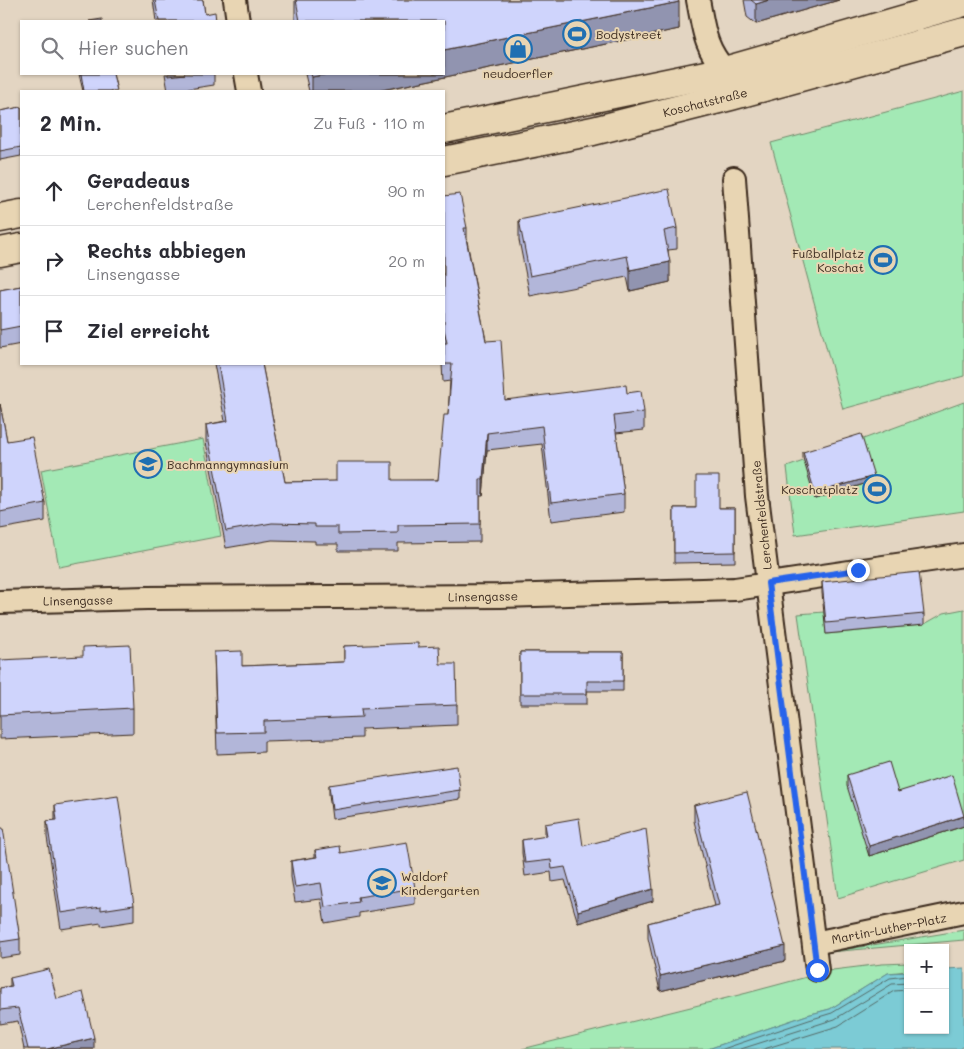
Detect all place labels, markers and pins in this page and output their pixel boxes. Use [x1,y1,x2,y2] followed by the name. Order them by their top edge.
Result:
[562,19,592,49] sports icon: Bodystreet
[596,26,662,42] place label: Bodystreet
[503,34,533,64] shop icon: neudoerfler
[483,65,553,81] place label: neudoerfler
[792,245,864,275] place label: Fußballplatz Koschat
[868,245,898,275] sports icon: Fußballplatz Koschat
[133,449,163,479] school or university icon: Bachmanngymnasium
[167,456,289,472] place label: Bachmanngymnasium
[862,474,892,504] sports icon: Koschatplatz
[781,481,858,497] place label: Koschatplatz
[367,868,397,898] school or university icon: Waldorf Kindergarten
[401,868,479,898] place label: Waldorf Kindergarten

